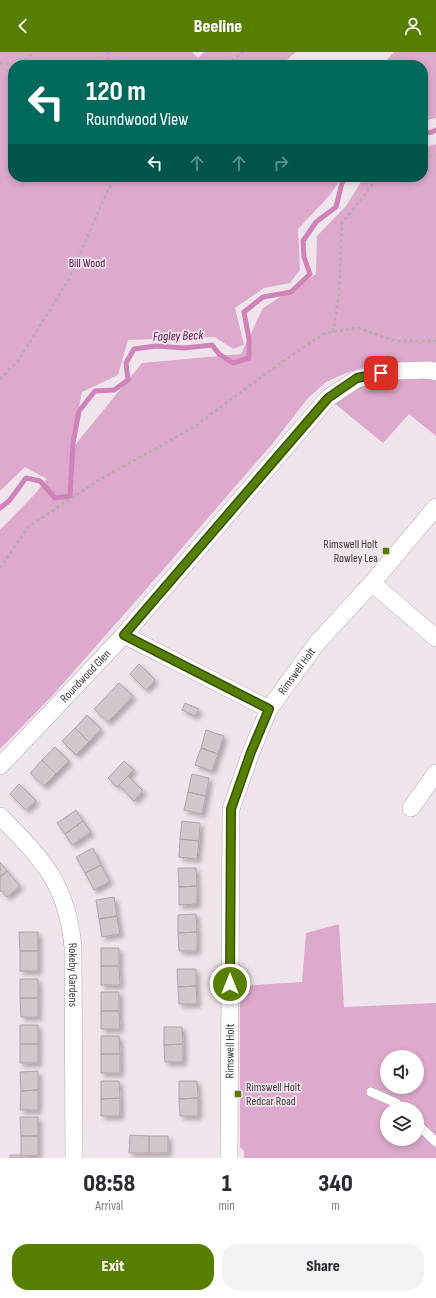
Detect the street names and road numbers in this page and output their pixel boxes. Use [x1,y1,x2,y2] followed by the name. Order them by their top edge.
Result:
[275,644,319,698] street label: Rimswell Holt
[57,647,114,706] street label: Roundwood Glen
[65,942,80,1007] street label: Rokeby Gardens
[222,1023,238,1078] street label: Rimswell Holt

